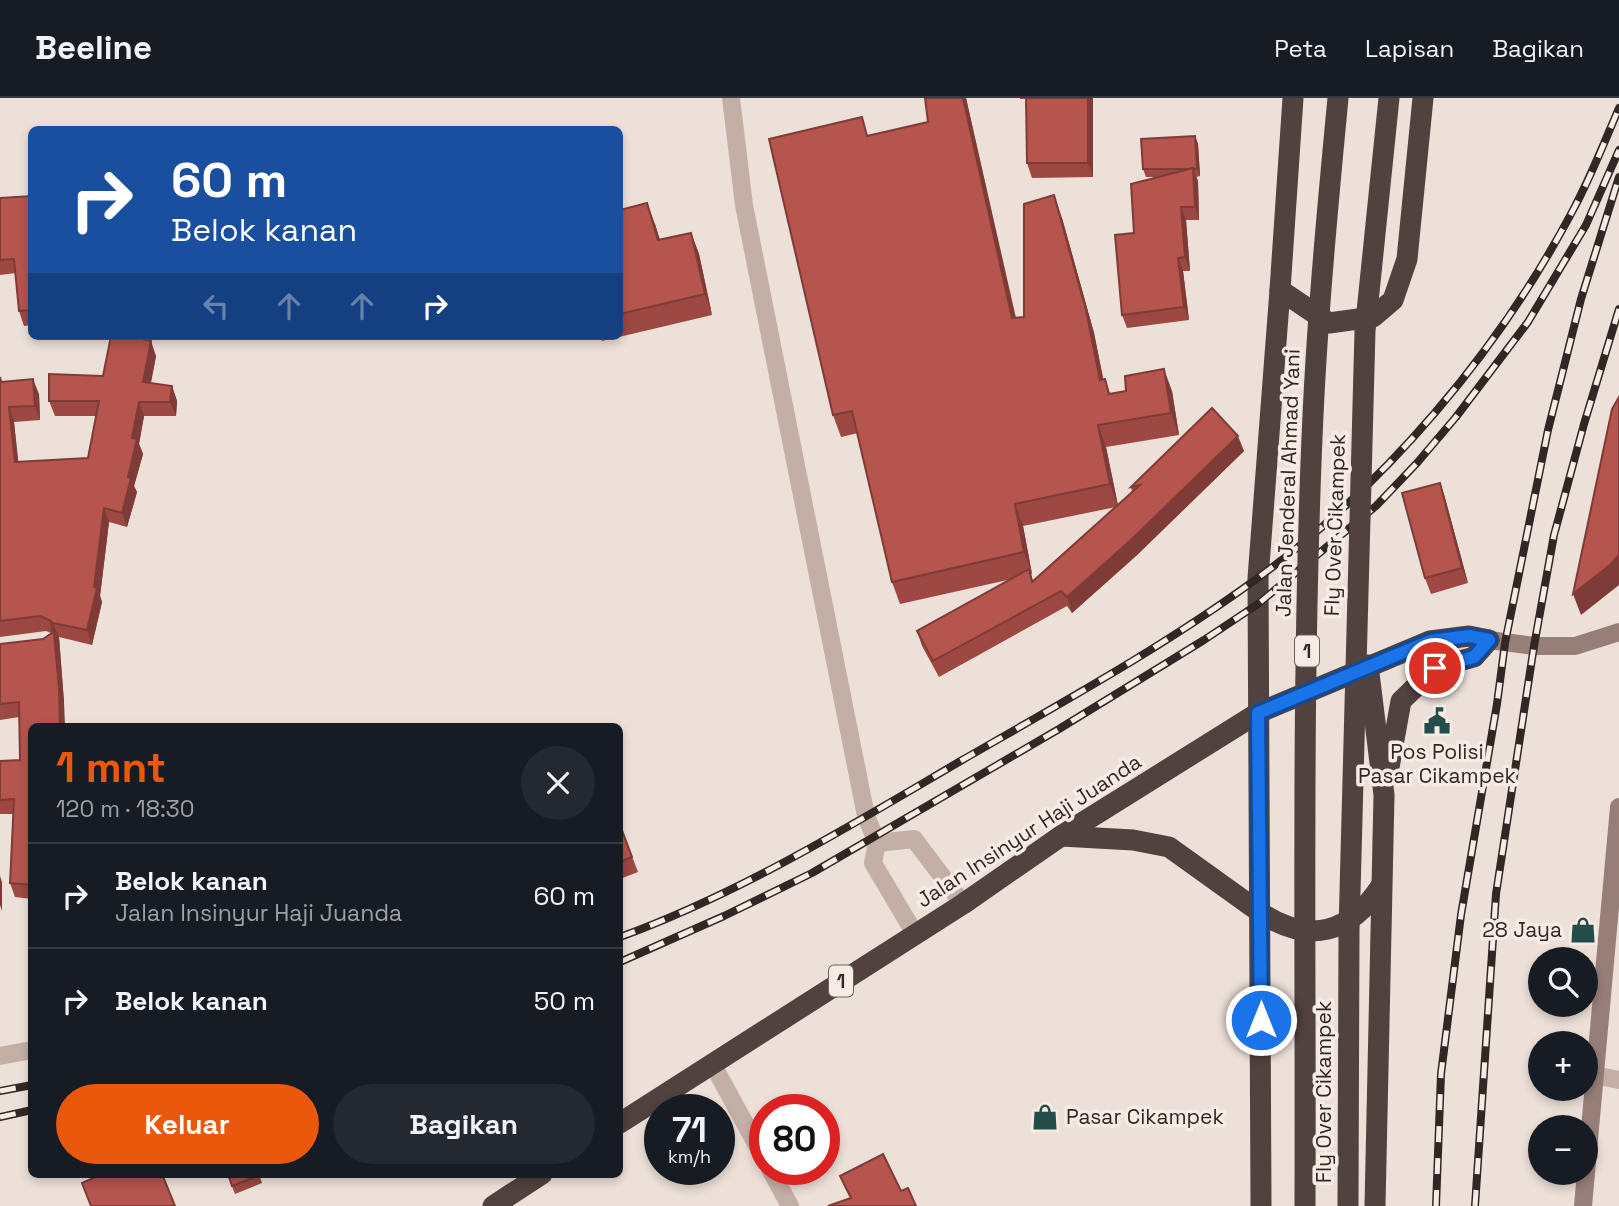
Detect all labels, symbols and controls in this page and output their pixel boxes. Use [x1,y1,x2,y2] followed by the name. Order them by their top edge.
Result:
[35,27,152,69] text: Beeline
[1274,33,1327,64] text: Peta
[1365,33,1454,64] text: Lapisan
[1492,33,1584,64] text: Bagikan
[171,149,287,211] text: 60 m
[56,154,147,245] icon: right
[171,210,357,250] text: Belok kanan
[197,287,235,325] icon: left
[270,287,308,325] icon: ahead
[343,287,381,325] icon: ahead
[416,287,454,325] icon: right
[1269,348,1306,618] street label: Jalan Jenderal Ahmad Yani
[1318,433,1351,617] street label: Fly Over Cikampek
[1295,636,1319,666] road number: 1
[1405,638,1465,698] pin
[1416,649,1454,687] icon: arrive
[1422,706,1452,736] public building icon: Pos Polisi Pasar Cikampek
[1358,738,1516,789] place label: Pos Polisi Pasar Cikampek
[56,741,166,794] text: 1 mnt
[521,746,595,820] button: close
[911,748,1146,913] street label: Jalan Insinyur Haji Juanda
[56,794,194,824] text: 120 m · 18:30
[115,864,268,898] text: Belok kanan
[56,877,94,915] icon: right
[533,879,595,913] text: 60 m
[115,898,402,928] text: Jalan Insinyur Haji Juanda
[1568,915,1598,945] shop icon: 28 Jaya
[1482,916,1562,943] place label: 28 Jaya
[1528,947,1598,1185] map controls
[1528,947,1598,1017] button: search
[829,966,853,996] road number: 1
[56,982,94,1020] icon: right
[1224,983,1298,1057] position arrow
[115,984,268,1018] text: Belok kanan
[534,984,595,1018] text: 50 m
[1310,1001,1337,1183] street label: Fly Over Cikampek
[1528,1031,1598,1101] button: +
[56,1084,319,1164] button: Keluar
[333,1084,595,1164] button: Bagikan
[749,1094,840,1185] speed limit sign: 80
[1030,1102,1060,1132] shop icon: Pasar Cikampek
[1066,1103,1224,1130] place label: Pasar Cikampek
[672,1108,707,1152] text: 71
[1528,1115,1598,1185] button: −
[668,1145,711,1168] text: km/h

